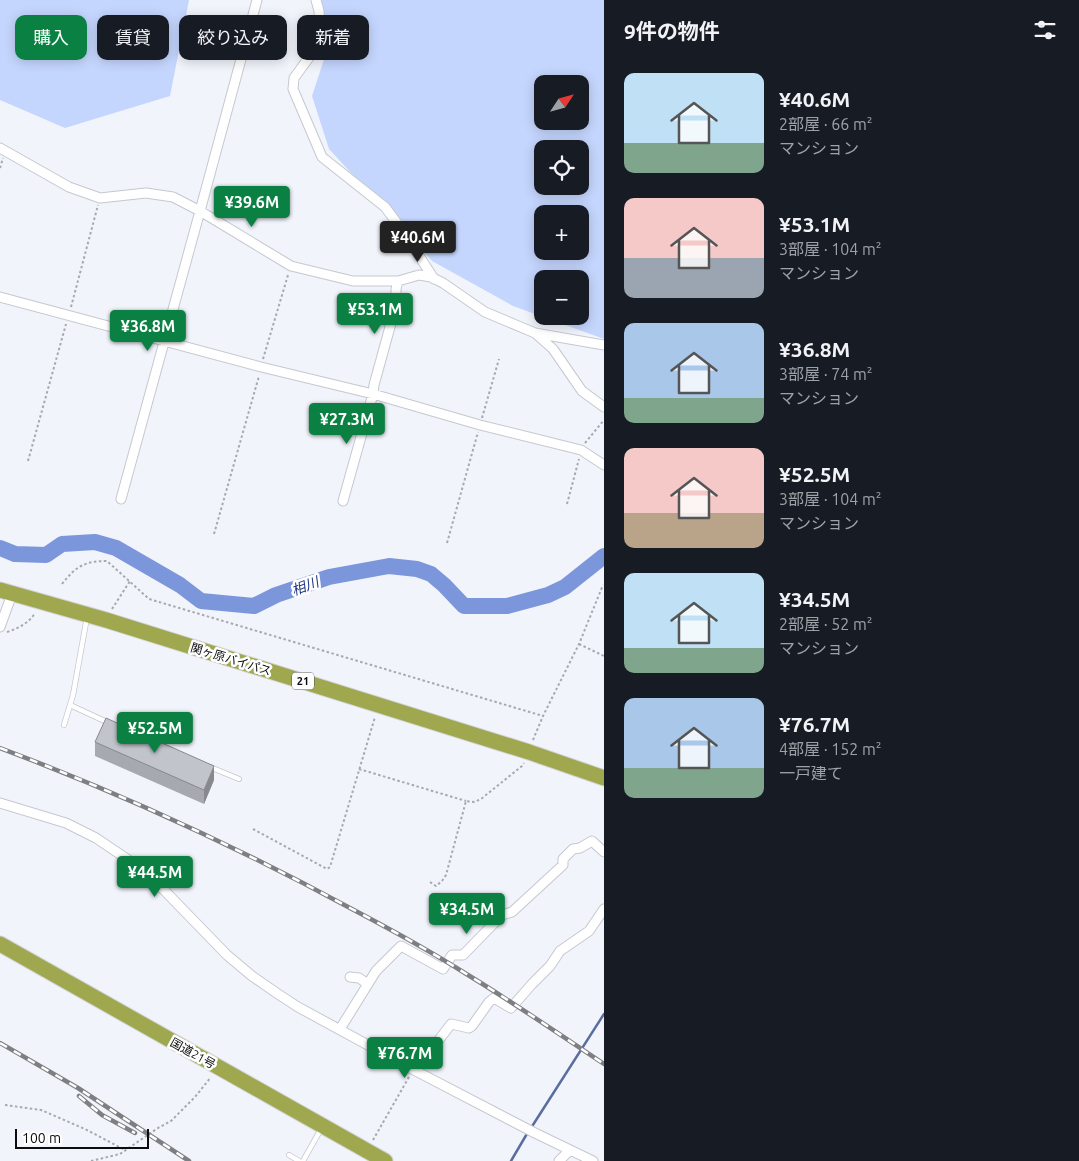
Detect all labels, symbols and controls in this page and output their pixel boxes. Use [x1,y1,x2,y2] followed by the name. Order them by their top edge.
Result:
[15,15,87,60] chip: 購入
[97,15,169,60] chip: 賃貸
[179,15,287,60] chip: 絞り込み
[297,15,369,60] chip: 新着
[1031,16,1059,44] icon: filters
[624,19,720,43] text: 9件の物件
[534,75,589,130] north arrow
[534,75,589,325] map controls
[779,87,850,111] text: ¥40.6M
[664,93,724,153] icon: home
[779,115,873,133] text: 2部屋 · 66 m²
[779,139,859,157] text: マンション
[534,140,589,195] button: locate
[211,186,293,228] pin: ¥39.6M
[225,193,279,211] text: ¥39.6M
[534,205,589,260] button: +
[779,212,850,236] text: ¥53.1M
[664,218,724,278] icon: home
[377,220,459,263] pin: ¥40.6M
[391,228,445,246] text: ¥40.6M
[779,240,882,258] text: 3部屋 · 104 m²
[779,264,859,282] text: マンション
[534,270,589,325] button: −
[334,292,416,335] pin: ¥53.1M
[348,300,402,318] text: ¥53.1M
[107,310,189,352] pin: ¥36.8M
[121,317,175,335] text: ¥36.8M
[779,337,850,361] text: ¥36.8M
[664,343,724,403] icon: home
[779,365,873,383] text: 3部屋 · 74 m²
[779,389,859,407] text: マンション
[306,402,388,445] pin: ¥27.3M
[320,410,374,428] text: ¥27.3M
[779,462,850,486] text: ¥52.5M
[664,468,724,528] icon: home
[779,490,882,508] text: 3部屋 · 104 m²
[779,514,859,532] text: マンション
[289,573,323,598] water label: 相川
[779,587,850,611] text: ¥34.5M
[664,593,724,653] icon: home
[779,615,873,633] text: 2部屋 · 52 m²
[779,639,859,657] text: マンション
[189,641,273,677] street label: 関ヶ原バイパス
[292,672,314,689] road number: 21
[114,712,196,754] pin: ¥52.5M
[779,712,850,736] text: ¥76.7M
[664,718,724,778] icon: home
[128,719,182,737] text: ¥52.5M
[779,740,882,758] text: 4部屋 · 152 m²
[779,764,843,782] text: 一戸建て
[114,856,196,898] pin: ¥44.5M
[128,863,182,881] text: ¥44.5M
[426,892,508,935] pin: ¥34.5M
[440,900,494,918] text: ¥34.5M
[168,1035,218,1071] street label: 国道21号
[364,1036,446,1079] pin: ¥76.7M
[378,1044,432,1062] text: ¥76.7M
[15,1126,149,1149] scale bar
[22,1130,61,1146] text: 100 m

